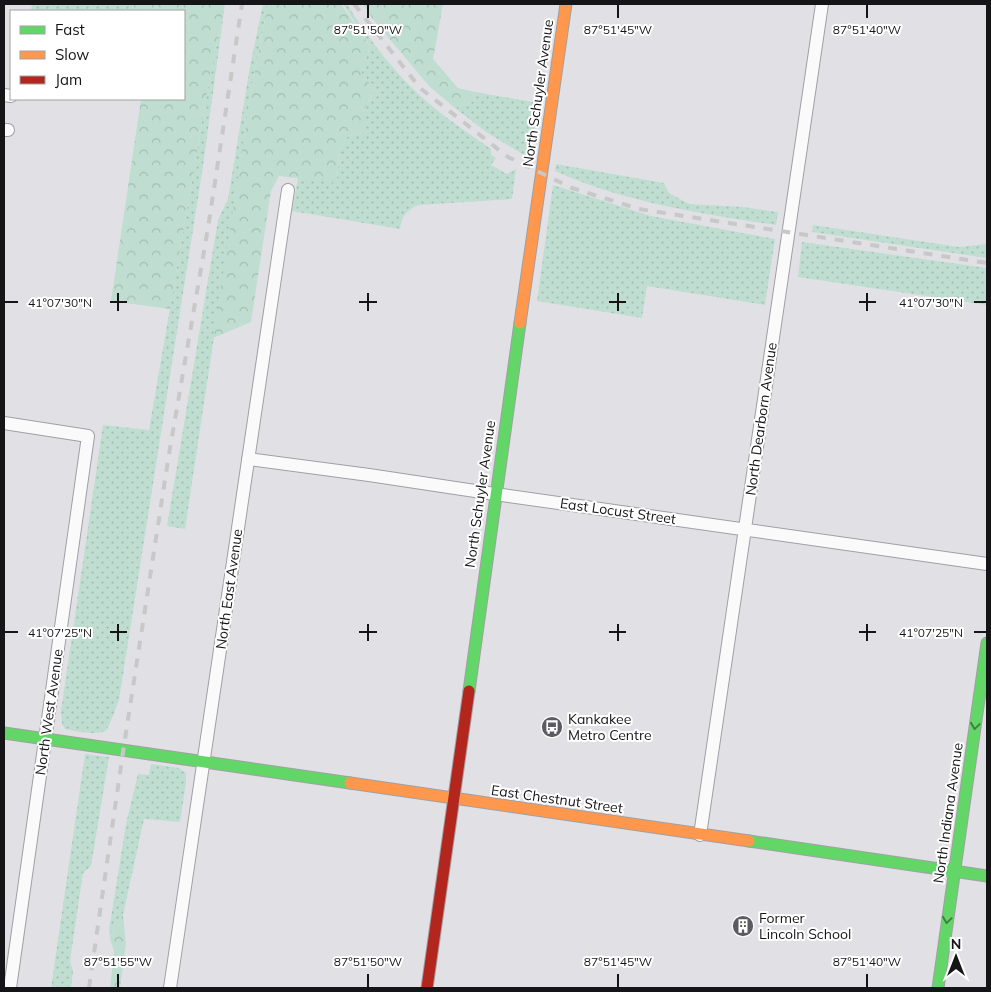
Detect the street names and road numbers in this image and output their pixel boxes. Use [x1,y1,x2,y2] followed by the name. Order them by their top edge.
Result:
[519,18,557,168] street label: North Schuyler Avenue
[741,341,781,497] street label: North Dearborn Avenue
[461,419,499,569] street label: North Schuyler Avenue
[559,494,677,528] street label: East Locust Street
[212,528,246,650] street label: North East Avenue
[31,648,67,776] street label: North West Avenue
[929,742,967,884] street label: North Indiana Avenue
[490,781,624,817] street label: East Chestnut Street

